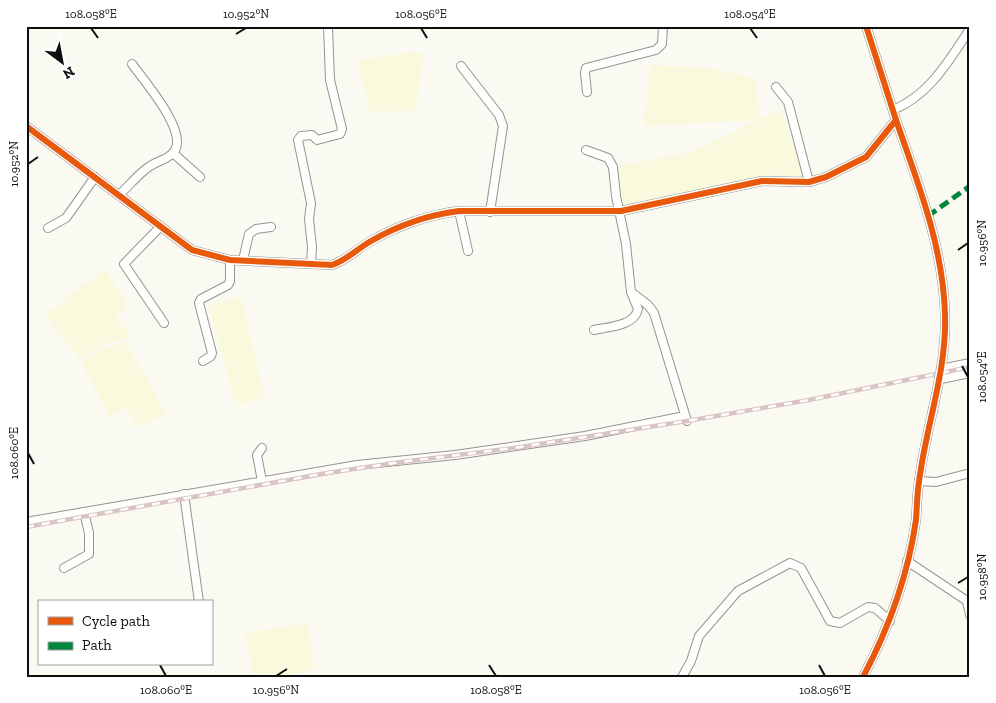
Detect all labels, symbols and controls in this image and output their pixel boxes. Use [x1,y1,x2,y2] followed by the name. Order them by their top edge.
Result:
[65,7,117,21] text: 108.058°E
[223,7,269,21] text: 10.952°N
[395,7,447,21] text: 108.056°E
[724,7,776,21] text: 108.054°E
[38,38,88,88] north arrow
[59,63,78,83] text: N
[7,141,21,187] text: 10.952°N
[975,220,989,266] text: 10.956°N
[975,351,989,403] text: 108.054°E
[7,427,21,479] text: 108.060°E
[975,554,989,600] text: 10.958°N
[38,600,212,666] legend
[82,612,151,630] text: Cycle path
[82,636,112,654] text: Path
[140,683,192,697] text: 108.060°E
[253,683,299,697] text: 10.956°N
[470,683,522,697] text: 108.058°E
[799,683,851,697] text: 108.056°E

